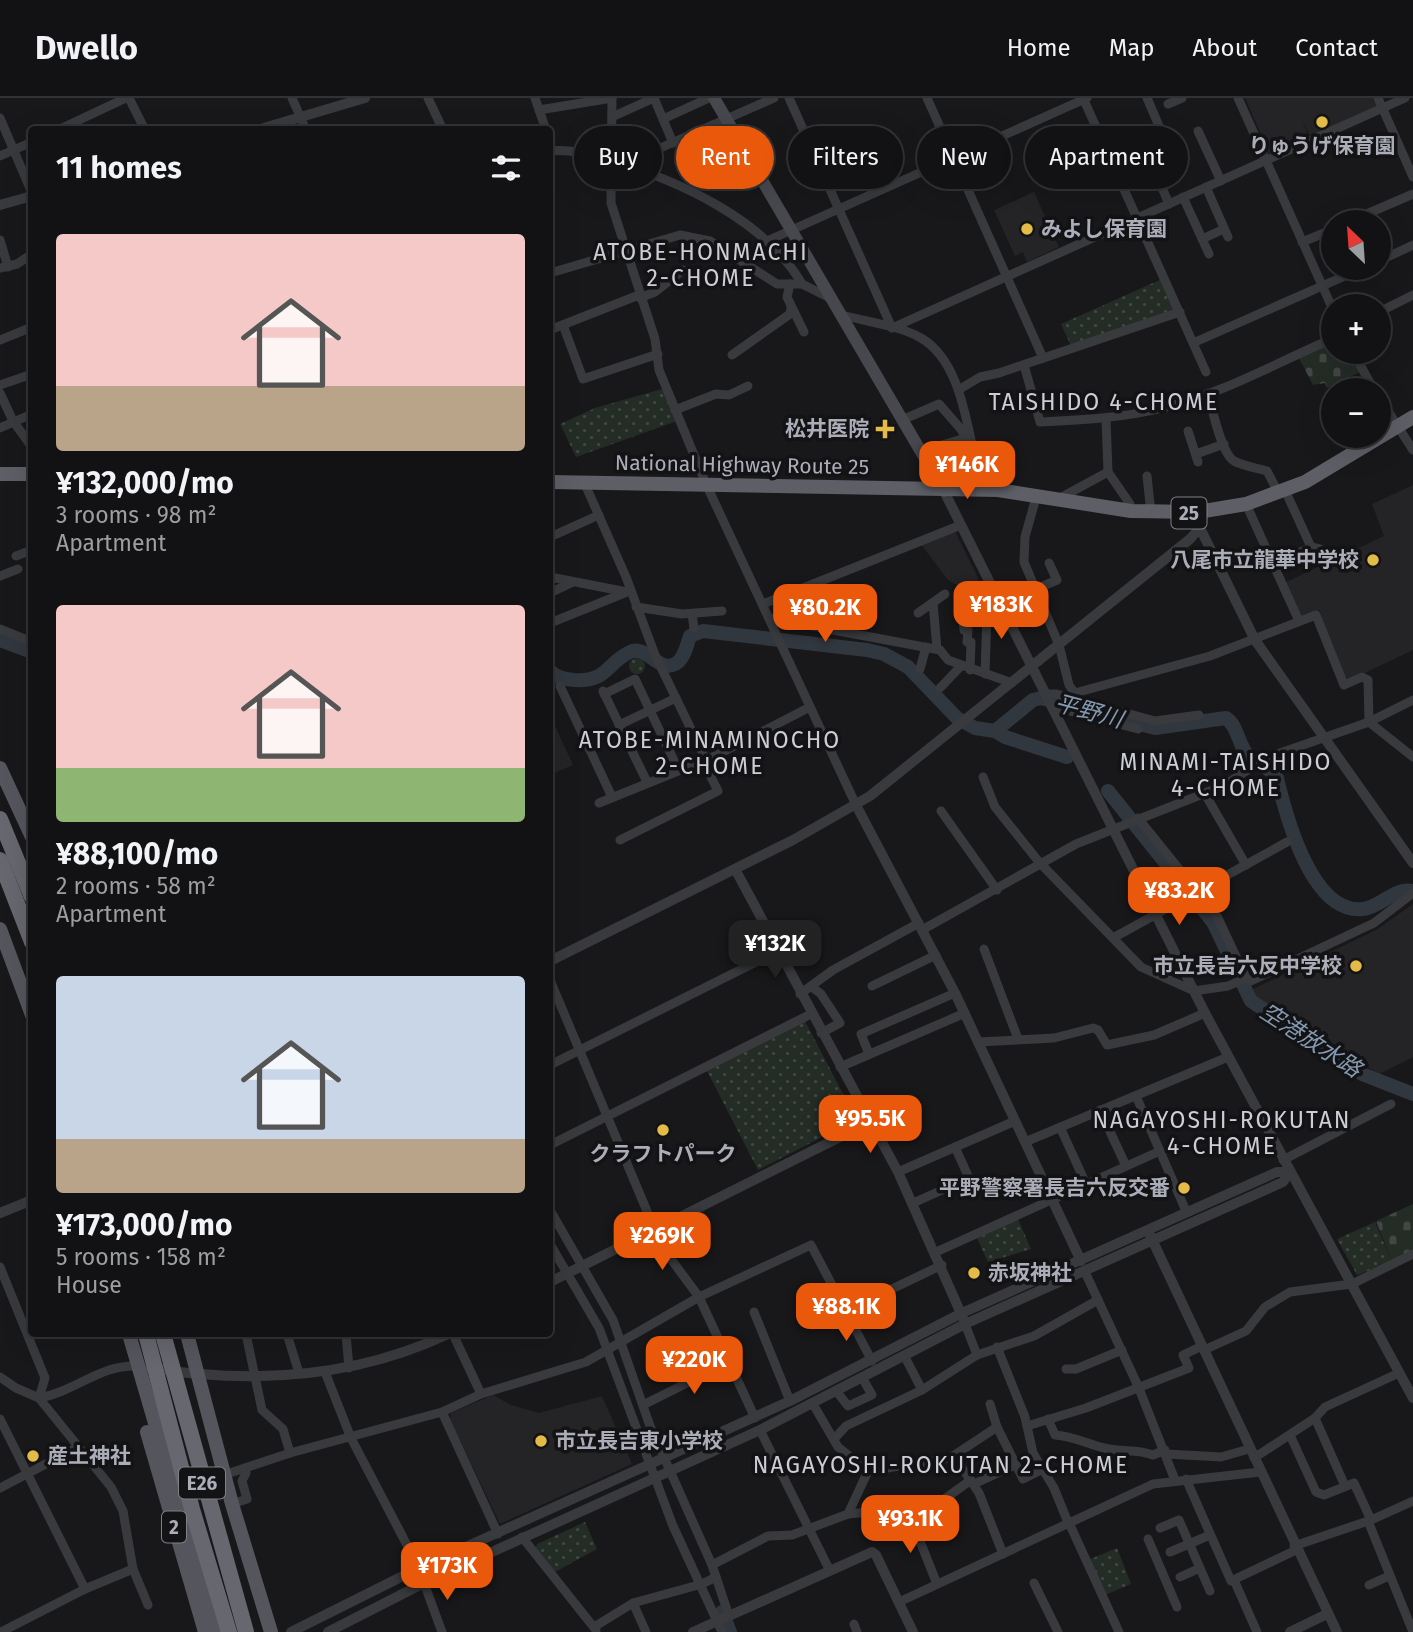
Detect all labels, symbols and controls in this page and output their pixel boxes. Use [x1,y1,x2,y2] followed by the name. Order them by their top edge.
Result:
[35,28,138,68] text: Dwello
[1007,34,1071,62] text: Home
[1109,34,1155,62] text: Map
[1193,34,1257,62] text: About
[1295,34,1378,62] text: Contact
[1314,114,1330,130] marker: りゅうげ保育園
[574,126,662,189] chip: Buy
[676,126,774,189] chip: Rent
[788,126,903,189] chip: Filters
[917,126,1011,189] chip: New
[1025,126,1188,189] chip: Apartment
[1249,133,1396,159] place label: りゅうげ保育園
[487,149,525,187] icon: filters
[56,150,182,186] text: 11 homes
[1321,210,1391,280] north arrow
[1321,210,1391,448] map controls
[1041,216,1167,242] place label: みよし保育園
[1019,221,1035,237] marker: みよし保育園
[593,238,809,292] district label: ATOBE-HONMACHI 2-CHOME
[228,280,354,406] icon: home
[1321,294,1391,364] button: +
[1321,378,1391,448] button: −
[989,388,1219,416] district label: TAISHIDO 4-CHOME
[785,416,869,442] place label: 松井医院
[875,419,895,439] marker: 松井医院
[918,442,1016,501] pin: ¥146K
[615,450,869,480] street label: National Highway Route 25
[935,450,999,478] text: ¥146K
[56,465,234,501] text: ¥132,000/mo
[1172,498,1206,528] road number: 25
[56,501,216,529] text: 3 rooms · 98 m²
[56,529,166,557] text: Apartment
[1170,547,1359,573] place label: 八尾市立龍華中学校
[1365,552,1381,568] marker: 八尾市立龍華中学校
[952,582,1050,641] pin: ¥183K
[768,584,882,644] pin: ¥80.2K
[970,590,1032,618] text: ¥183K
[789,593,861,621] text: ¥80.2K
[228,651,354,777] icon: home
[1052,689,1129,734] water label: 平野川
[579,726,841,780] district label: ATOBE-MINAMINOCHO 2-CHOME
[1120,748,1332,802] district label: MINAMI-TAISHIDO 4-CHOME
[56,836,218,872] text: ¥88,100/mo
[1122,868,1236,927] pin: ¥83.2K
[56,872,216,900] text: 2 rooms · 58 m²
[1144,876,1214,904] text: ¥83.2K
[56,900,166,928] text: Apartment
[726,920,824,980] pin: ¥132K
[744,929,806,957] text: ¥132K
[1153,953,1342,979] place label: 市立長吉六反中学校
[1348,958,1364,974] marker: 市立長吉六反中学校
[1255,997,1369,1084] water label: 空港放水路
[228,1022,354,1148] icon: home
[813,1096,927,1155] pin: ¥95.5K
[835,1104,905,1132] text: ¥95.5K
[1092,1106,1352,1160] district label: NAGAYOSHI-ROKUTAN 4-CHOME
[655,1122,671,1138] marker: クラフトパーク
[590,1141,737,1167] place label: クラフトパーク
[939,1175,1170,1201] place label: 平野警察署長吉六反交番
[1176,1180,1192,1196] marker: 平野警察署長吉六反交番
[56,1207,233,1243] text: ¥173,000/mo
[613,1212,711,1272] pin: ¥269K
[630,1221,694,1249] text: ¥269K
[56,1243,226,1271] text: 5 rooms · 158 m²
[988,1260,1072,1286] place label: 赤坂神社
[966,1265,982,1281] marker: 赤坂神社
[56,1271,122,1299] text: House
[789,1284,903,1343] pin: ¥88.1K
[812,1292,880,1320] text: ¥88.1K
[645,1336,743,1396] pin: ¥220K
[662,1345,726,1373] text: ¥220K
[555,1428,723,1454] place label: 市立長吉東小学校
[533,1433,549,1449] marker: 市立長吉東小学校
[47,1443,131,1469] place label: 産土神社
[25,1448,41,1464] marker: 産土神社
[753,1451,1129,1479] district label: NAGAYOSHI-ROKUTAN 2-CHOME
[179,1468,225,1498] road number: E26
[853,1496,967,1555] pin: ¥93.1K
[877,1504,943,1532] text: ¥93.1K
[162,1512,186,1542] road number: 2
[398,1542,496,1602] pin: ¥173K
[417,1551,477,1579] text: ¥173K

